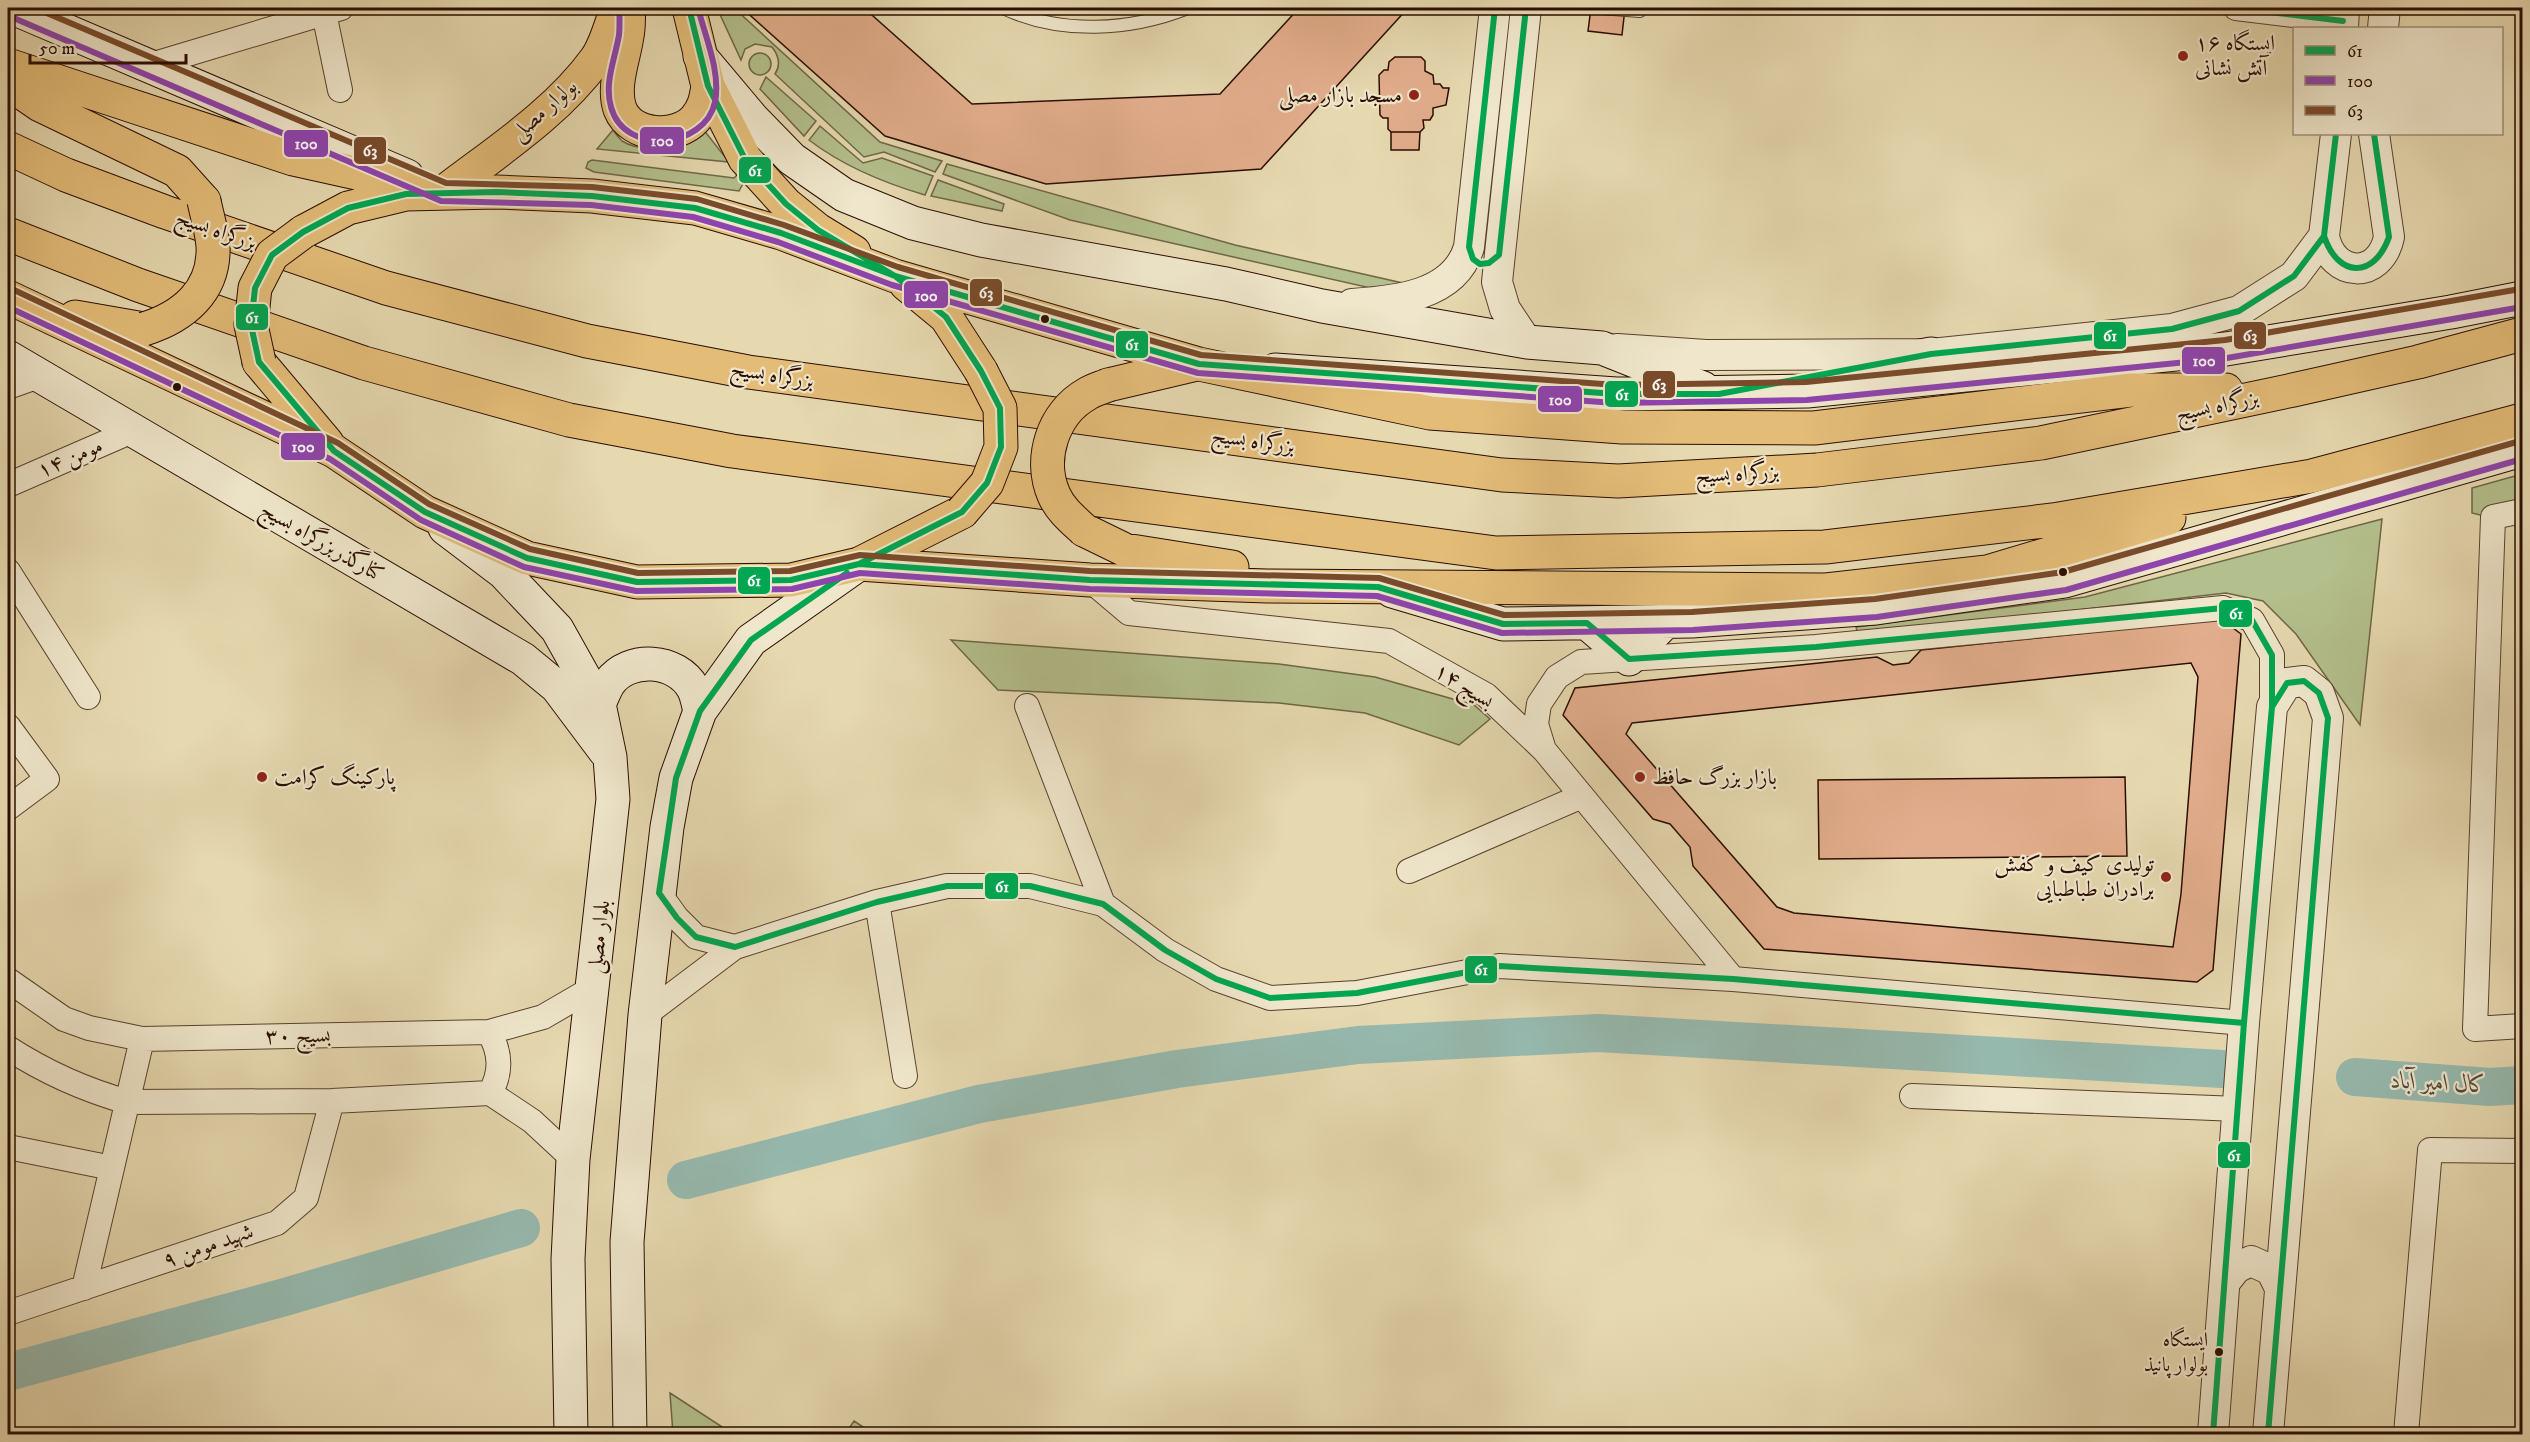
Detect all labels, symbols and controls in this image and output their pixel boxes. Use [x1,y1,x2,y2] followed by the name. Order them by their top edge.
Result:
[30,27,186,65] scale bar
[2293,27,2503,135] legend
[2195,29,2275,83] place label: ایستگاه ۱۶ آتش نشانی
[39,38,75,60] text: 50 m
[2347,41,2363,63] text: 61
[2176,49,2190,63] marker: ایستگاه ۱۶ آتش نشانی
[2347,71,2373,93] text: 100
[505,73,584,148] street label: بولوار مصلی
[1279,82,1402,111] place label: مسجد بازار مصلی
[1407,88,1421,102] marker: مسجد بازار مصلی
[2347,101,2363,123] text: 63
[639,126,685,155] line badge: 100
[283,129,329,158] line badge: 100
[650,131,674,151] text: 100
[294,134,318,154] text: 100
[353,136,387,165] line badge: 63
[363,141,377,161] text: 63
[738,156,772,184] line badge: 61
[748,161,762,181] text: 61
[170,202,261,261] street label: بزرگراه بسیج
[969,278,1003,307] line badge: 63
[903,280,949,309] line badge: 100
[979,283,993,303] text: 63
[914,286,938,306] text: 100
[235,303,269,331] line badge: 61
[245,308,259,328] text: 61
[1039,313,1051,325] unlabelled marker
[2093,321,2127,350] line badge: 61
[2233,321,2267,350] line badge: 63
[2103,326,2117,346] text: 61
[2243,326,2257,346] text: 63
[1115,330,1149,359] line badge: 61
[1125,335,1139,355] text: 61
[2181,346,2226,375] line badge: 100
[2192,351,2216,371] text: 100
[728,353,816,400] street label: بزرگراه بسیج
[1642,370,1676,399] line badge: 63
[1652,375,1666,395] text: 63
[1604,380,1639,408] line badge: 61
[171,381,183,393] unlabelled marker
[2173,382,2262,433] street label: بزرگراه بسیج
[1537,385,1583,413] line badge: 100
[1615,385,1629,405] text: 61
[1548,390,1572,410] text: 100
[1209,420,1297,465] street label: بزرگراه بسیج
[33,432,107,485] street label: مومن ۱۴
[280,432,326,461] line badge: 100
[291,437,315,457] text: 100
[1694,456,1780,495] street label: بزرگراه بسیج
[253,493,390,593] street label: کنارگذربزرگراه بسیج
[737,566,771,595] line badge: 61
[2057,566,2069,578] unlabelled marker
[747,571,761,591] text: 61
[2218,599,2253,628] line badge: 61
[2229,604,2243,624] text: 61
[1426,657,1499,719] street label: بسیج ۱۴
[274,763,397,793] place label: پارکینگ کرامت
[1652,764,1777,791] place label: بازار بزرگ حافظ
[255,770,269,784] marker: پارکینگ کرامت
[1633,770,1647,784] marker: بازار بزرگ حافظ
[1994,851,2155,904] place label: تولیدی کیف و کفش برادران طباطبایی
[2159,870,2173,884] marker: تولیدی کیف و کفش برادران طباطبایی
[984,872,1019,900] line badge: 61
[995,877,1009,897] text: 61
[582,899,618,975] street label: بلوار مصلی
[1464,955,1498,984] line badge: 61
[1474,960,1488,980] text: 61
[265,1022,331,1055] street label: بسیج ۳۰
[2390,1065,2488,1101] water label: کال امیر آباد
[2217,1141,2251,1169] line badge: 61
[2227,1146,2241,1166] text: 61
[159,1218,257,1275] street label: شهید مومن ۹
[2144,1326,2208,1379] place label: ایستگاه بولوار پانیذ
[2213,1346,2225,1358] marker: ایستگاه بولوار پانیذ

